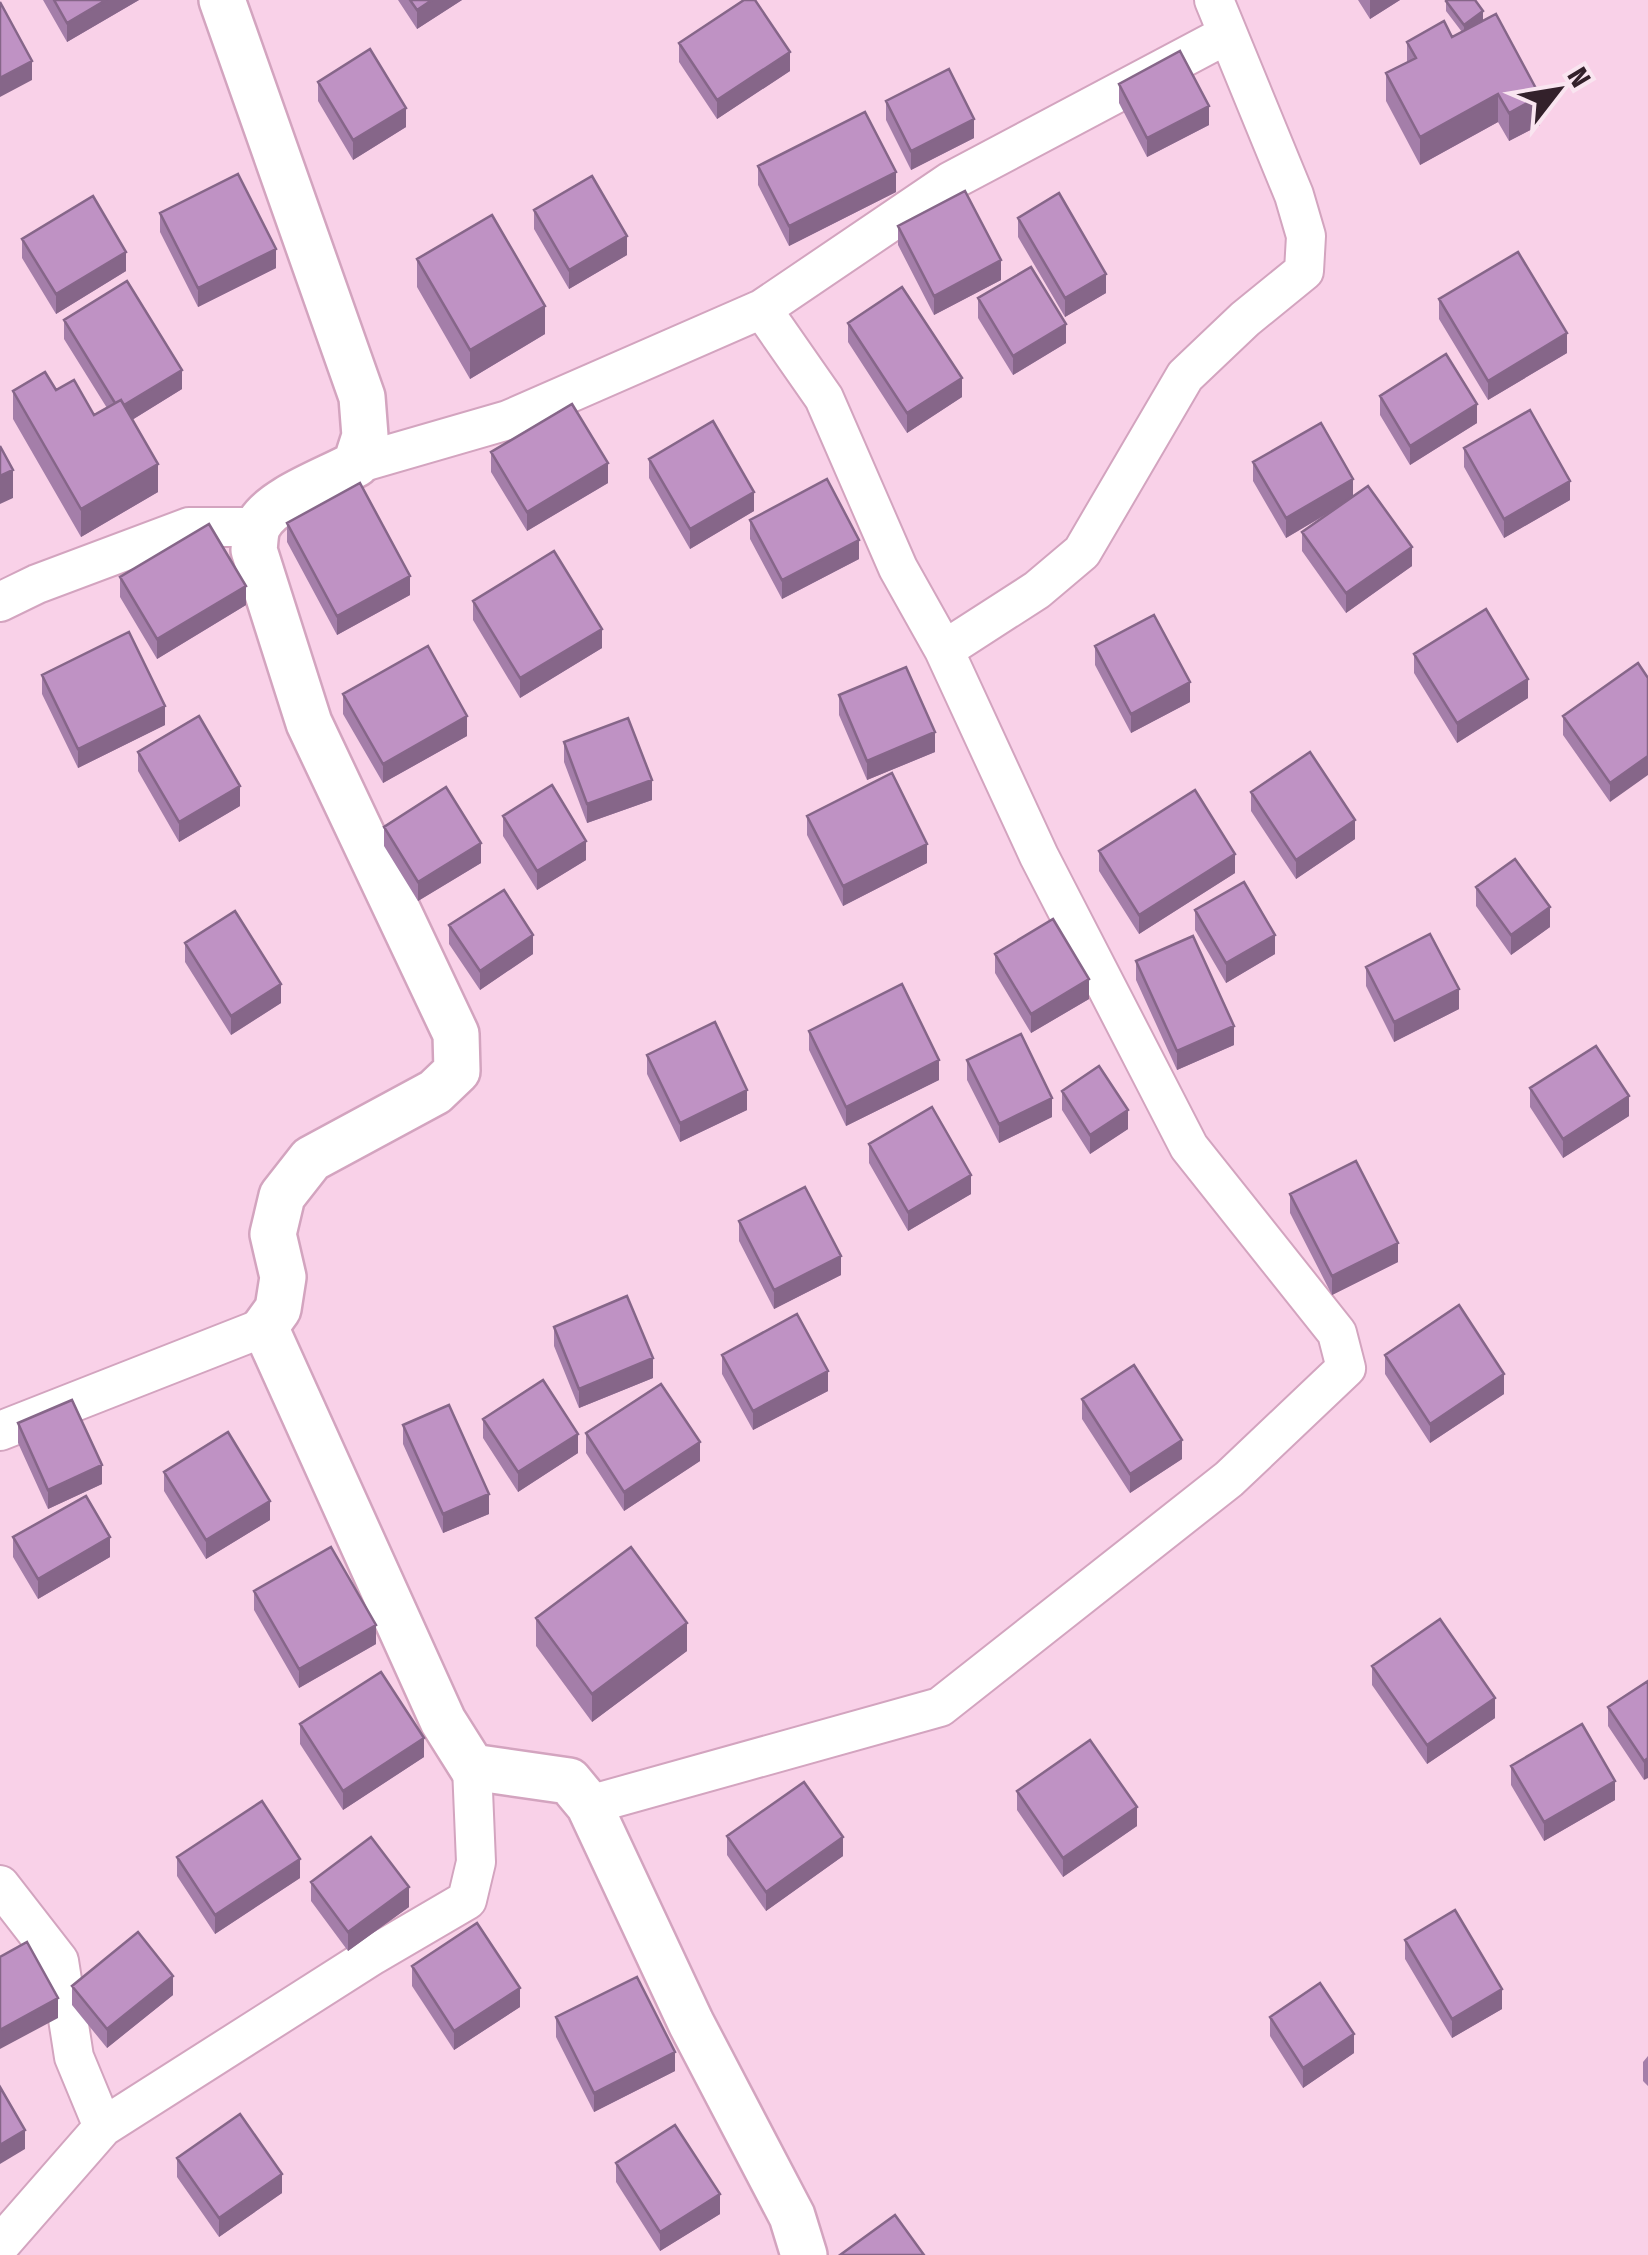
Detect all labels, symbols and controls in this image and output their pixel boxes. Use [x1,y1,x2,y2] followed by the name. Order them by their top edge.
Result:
[1508,40,1608,140] north arrow
[1561,62,1597,93] text: N

